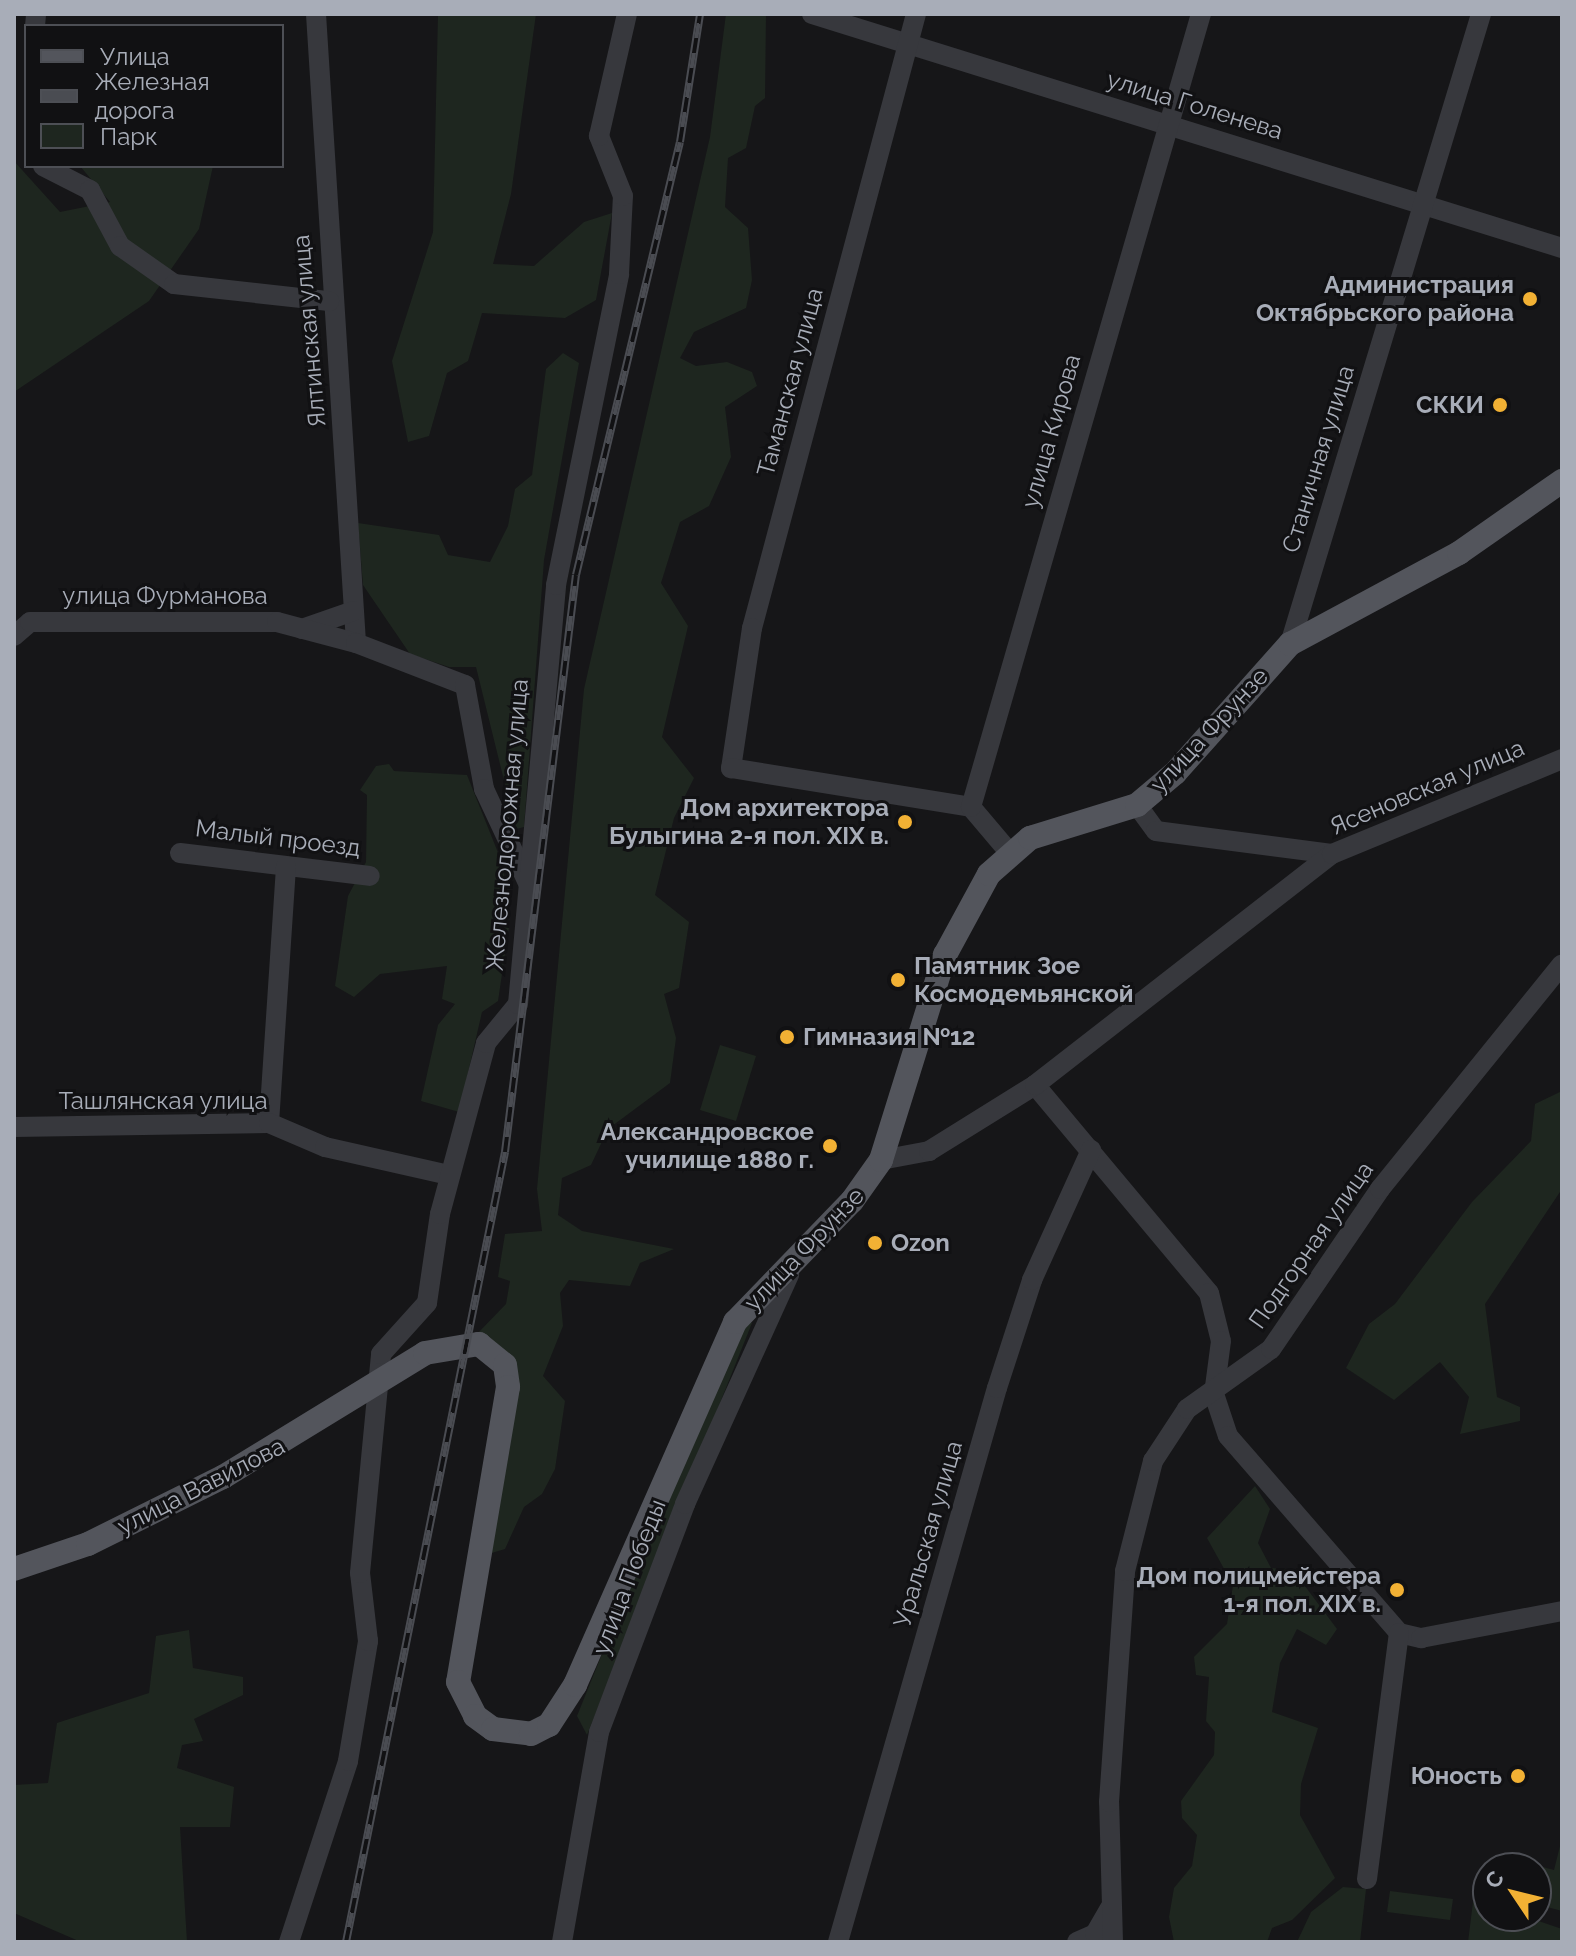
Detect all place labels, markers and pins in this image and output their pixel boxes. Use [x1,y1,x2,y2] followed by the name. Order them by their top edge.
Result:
[1256,271,1514,327] place label: Администрация Октябрьского района
[1521,290,1539,308] marker: Администрация Октябрьского района
[1416,391,1484,419] place label: СККИ
[1491,396,1509,414] marker: СККИ
[609,794,889,850] place label: Дом архитектора Булыгина 2-я пол. XIX в.
[896,813,914,831] marker: Дом архитектора Булыгина 2-я пол. XIX в.
[914,952,1133,1008] place label: Памятник Зое Космодемьянской
[889,971,907,989] marker: Памятник Зое Космодемьянской
[803,1023,975,1051] place label: Гимназия №12
[778,1028,796,1046] marker: Гимназия №12
[600,1118,814,1174] place label: Александровское училище 1880 г.
[821,1137,839,1155] marker: Александровское училище 1880 г.
[891,1229,950,1257] place label: Ozon
[866,1234,884,1252] marker: Ozon
[1136,1562,1381,1618] place label: Дом полицмейстера 1-я пол. XIX в.
[1388,1581,1406,1599] marker: Дом полицмейстера 1-я пол. XIX в.
[1411,1762,1502,1790] place label: Юность
[1509,1767,1527,1785] marker: Юность

